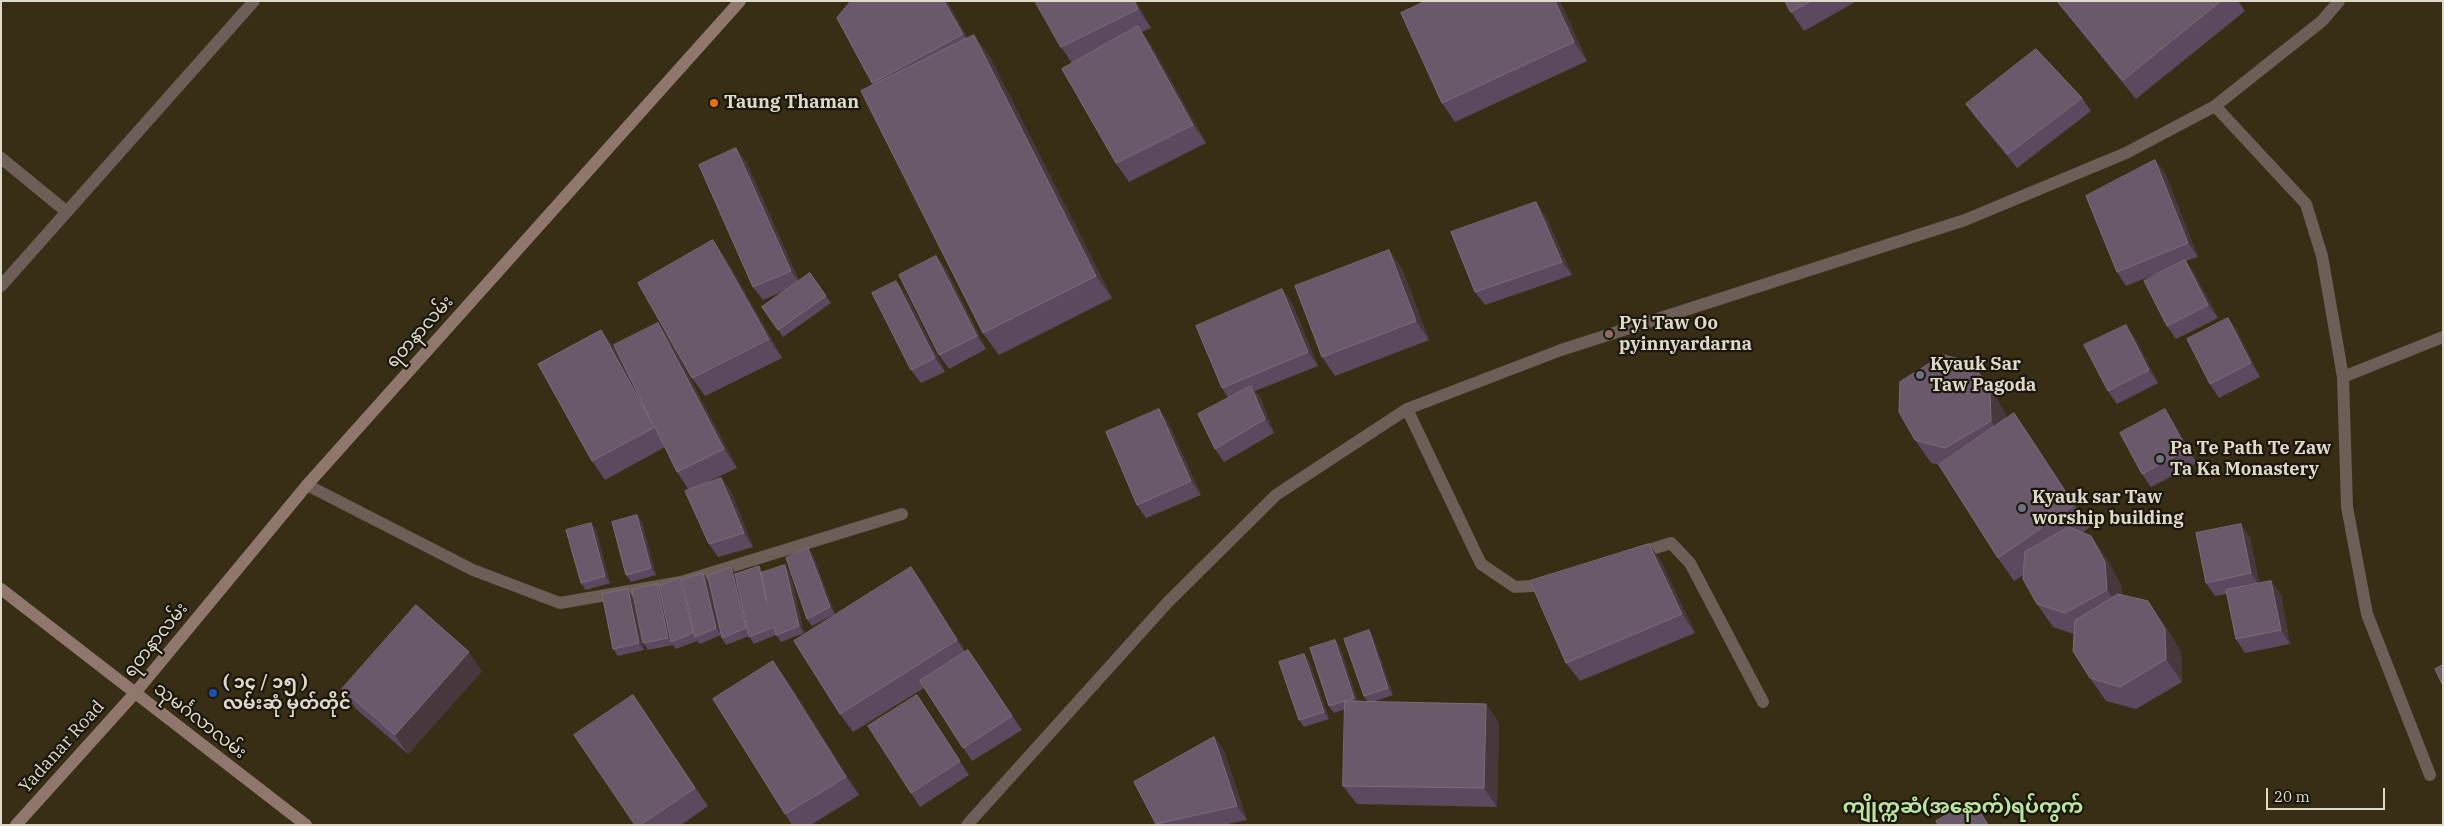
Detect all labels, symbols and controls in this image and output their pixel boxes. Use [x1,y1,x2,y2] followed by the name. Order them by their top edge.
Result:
[724,92,859,114] place label: Taung Thaman
[708,97,720,109] marker: Taung Thaman
[382,291,458,373] street label: ရတနာလမ်း
[1619,313,1752,356] place label: Pyi Taw Oo pyinnyardarna
[1603,328,1615,340] marker: Pyi Taw Oo pyinnyardarna
[1930,354,2036,396] place label: Kyauk Sar Taw Pagoda
[1914,369,1926,381] marker: Kyauk Sar Taw Pagoda
[2170,438,2331,480] place label: Pa Te Path Te Zaw Ta Ka Monastery
[2154,453,2166,465] marker: Pa Te Path Te Zaw Ta Ka Monastery
[2032,487,2184,530] place label: Kyauk sar Taw worship building
[2016,502,2028,514] marker: Kyauk sar Taw worship building
[119,598,193,682] street label: ရတနာလမ်း
[223,672,351,714] place label: ( ၁၄ / ၁၅ ) လမ်းဆုံ မှတ်တိုင်
[149,678,251,764] street label: သုမင်္ဂလာလမ်း
[207,687,219,699] marker: ( ၁၄ / ၁၅ ) လမ်းဆုံ မှတ်တိုင်
[15,696,109,798] street label: Yadanar Road
[2269,778,2388,810] scale bar
[2274,787,2310,806] text: 20 m
[1843,795,2083,819] district label: ကျိုက္ကဆံ(အနောက်)ရပ်ကွက်

